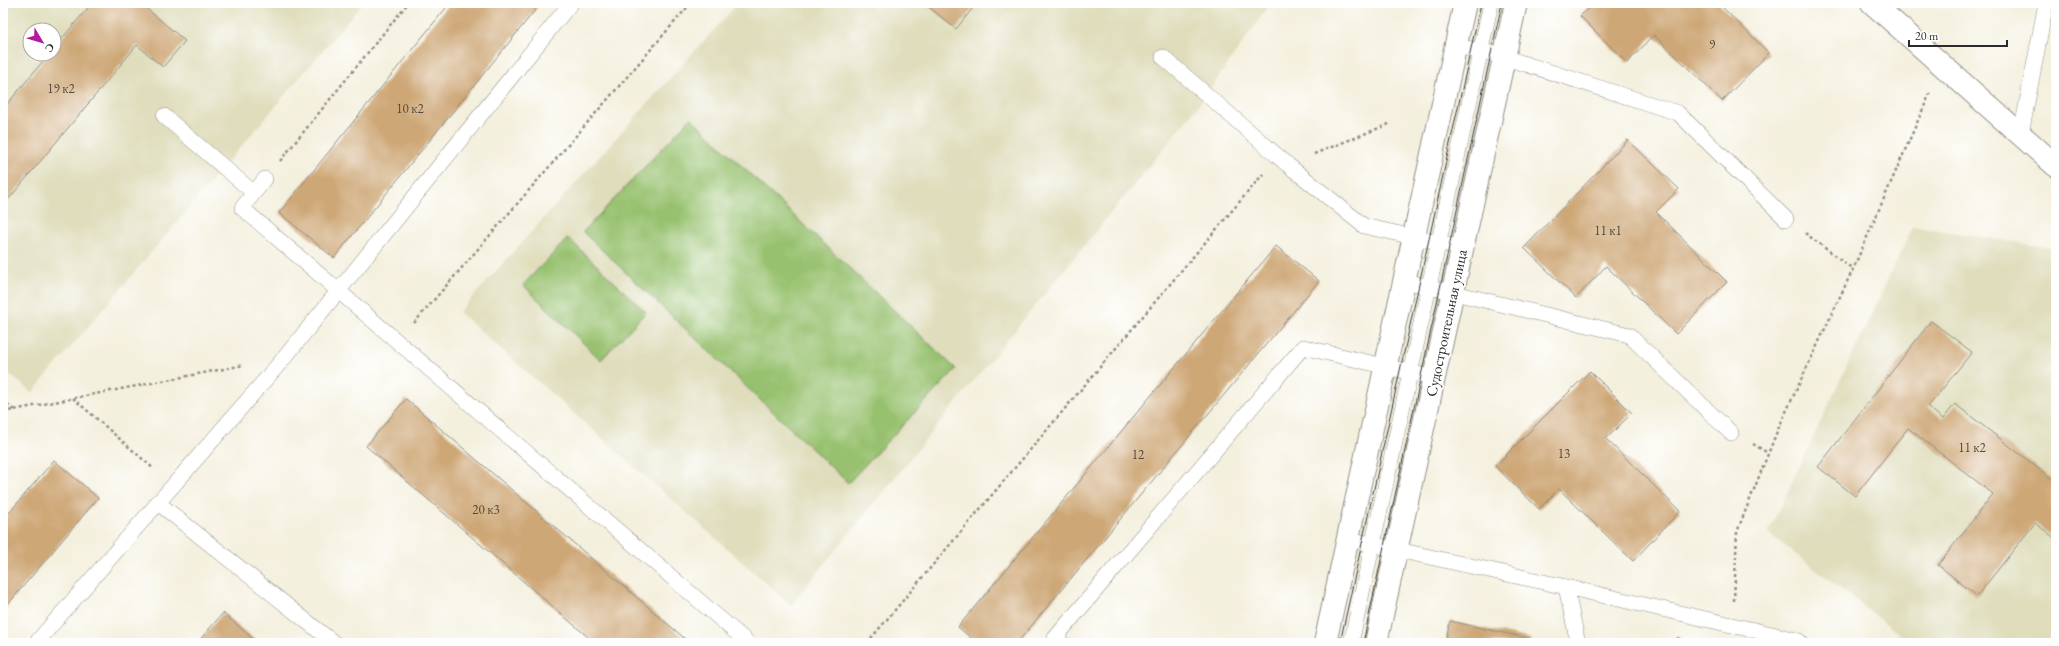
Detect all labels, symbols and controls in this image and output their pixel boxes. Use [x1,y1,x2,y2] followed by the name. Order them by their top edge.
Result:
[22,22,62,62] north arrow
[1909,22,2007,48] scale bar
[1915,28,1939,44] text: 20 m
[1709,36,1716,53] house number: 9
[42,41,58,56] text: С
[47,80,76,97] house number: 19 к2
[396,100,425,117] house number: 10 к2
[1594,222,1622,239] house number: 11 к1
[1421,248,1471,398] street label: Судостроительная улица
[1958,439,1987,456] house number: 11 к2
[1558,445,1570,462] house number: 13
[1132,446,1145,463] house number: 12
[472,501,500,518] house number: 20 к3

